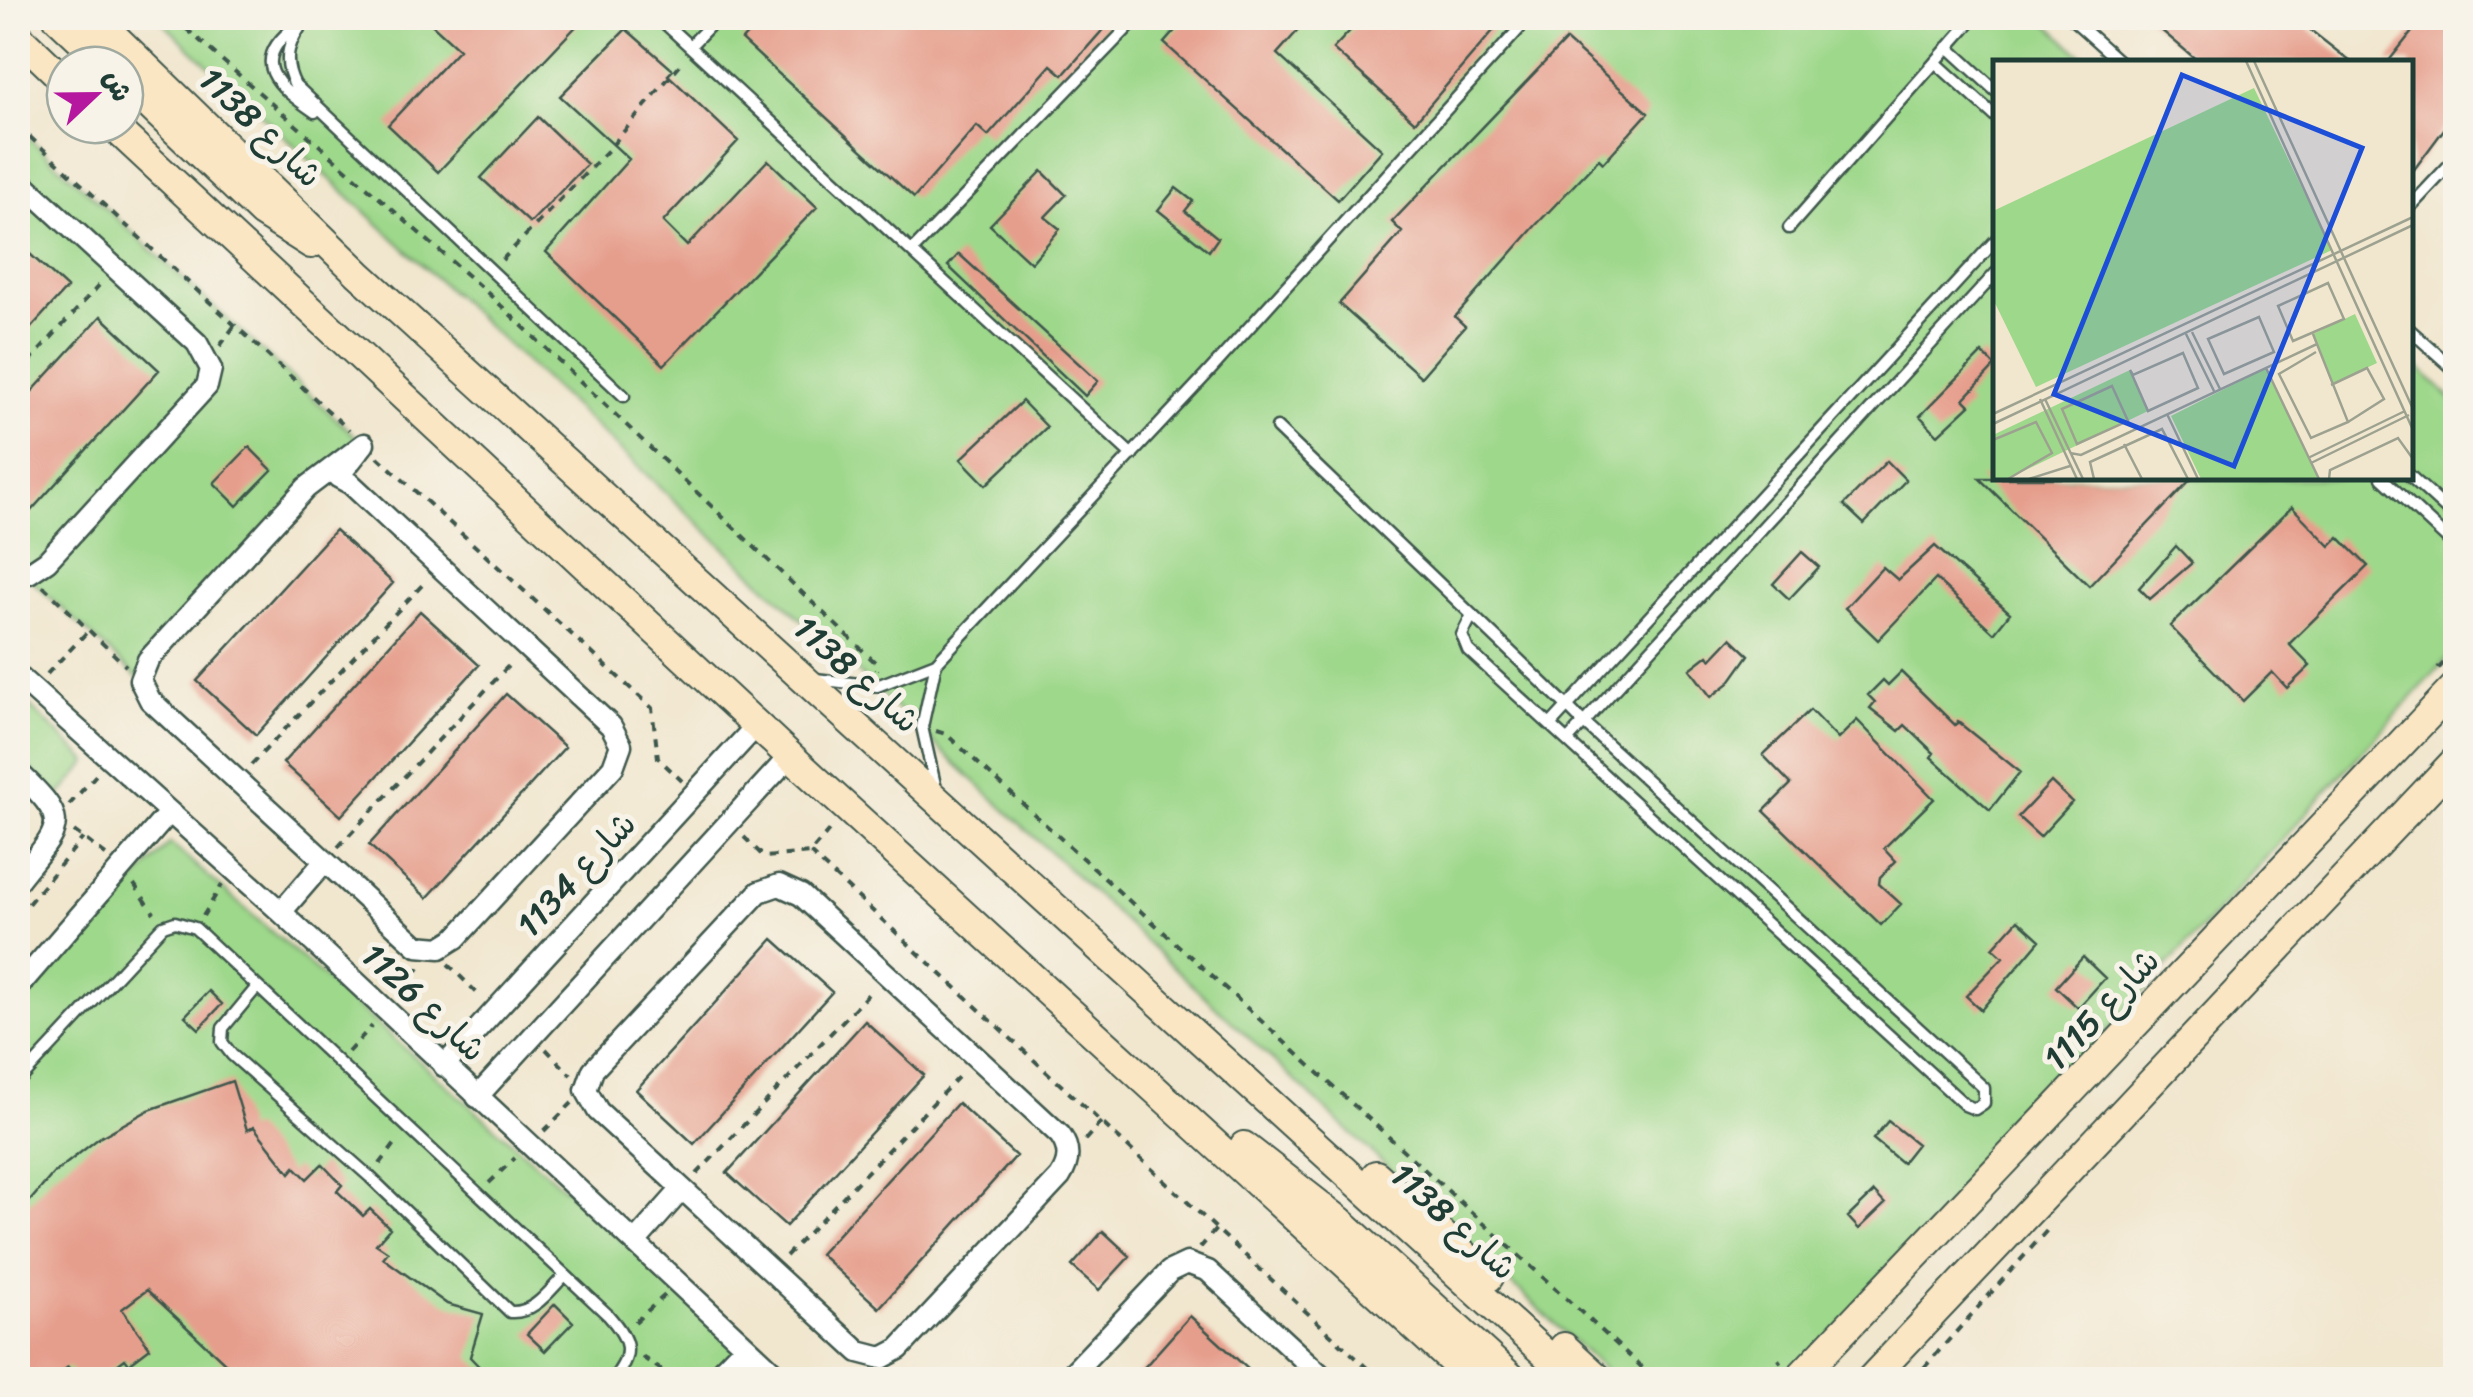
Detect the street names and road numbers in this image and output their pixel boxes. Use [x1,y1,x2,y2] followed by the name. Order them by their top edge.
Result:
[184,51,338,203] street label: شارع 1138
[779,599,935,749] street label: شارع 1138
[500,796,652,952] street label: شارع 1134
[346,926,502,1078] street label: شارع 1126
[2027,933,2175,1085] street label: شارع 1115
[1376,1146,1532,1296] street label: شارع 1138

